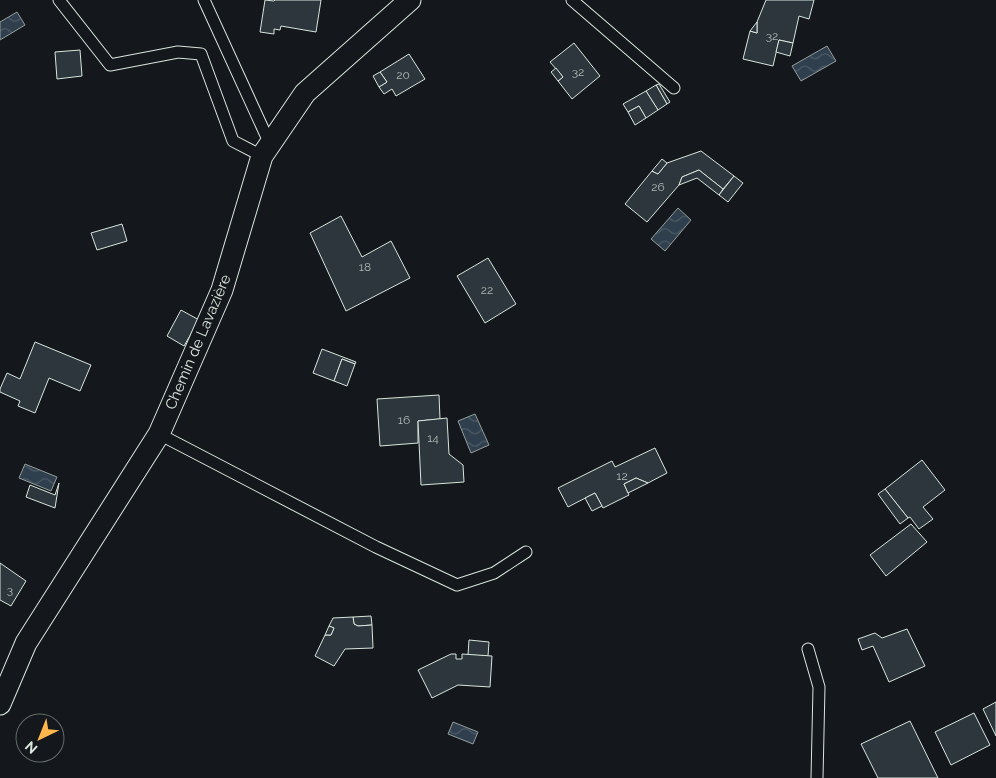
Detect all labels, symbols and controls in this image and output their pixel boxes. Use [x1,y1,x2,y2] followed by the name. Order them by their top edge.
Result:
[766,29,778,43] house number: 32
[572,65,584,79] house number: 32
[396,68,410,82] house number: 20
[651,180,665,194] house number: 26
[359,260,371,274] house number: 18
[161,271,235,412] street label: Chemin de Lavazière
[481,283,493,297] house number: 22
[398,413,410,427] house number: 16
[427,431,439,445] house number: 14
[616,469,628,483] house number: 12
[7,583,13,597] house number: 3
[15,713,65,763] north arrow
[22,738,40,757] text: N

